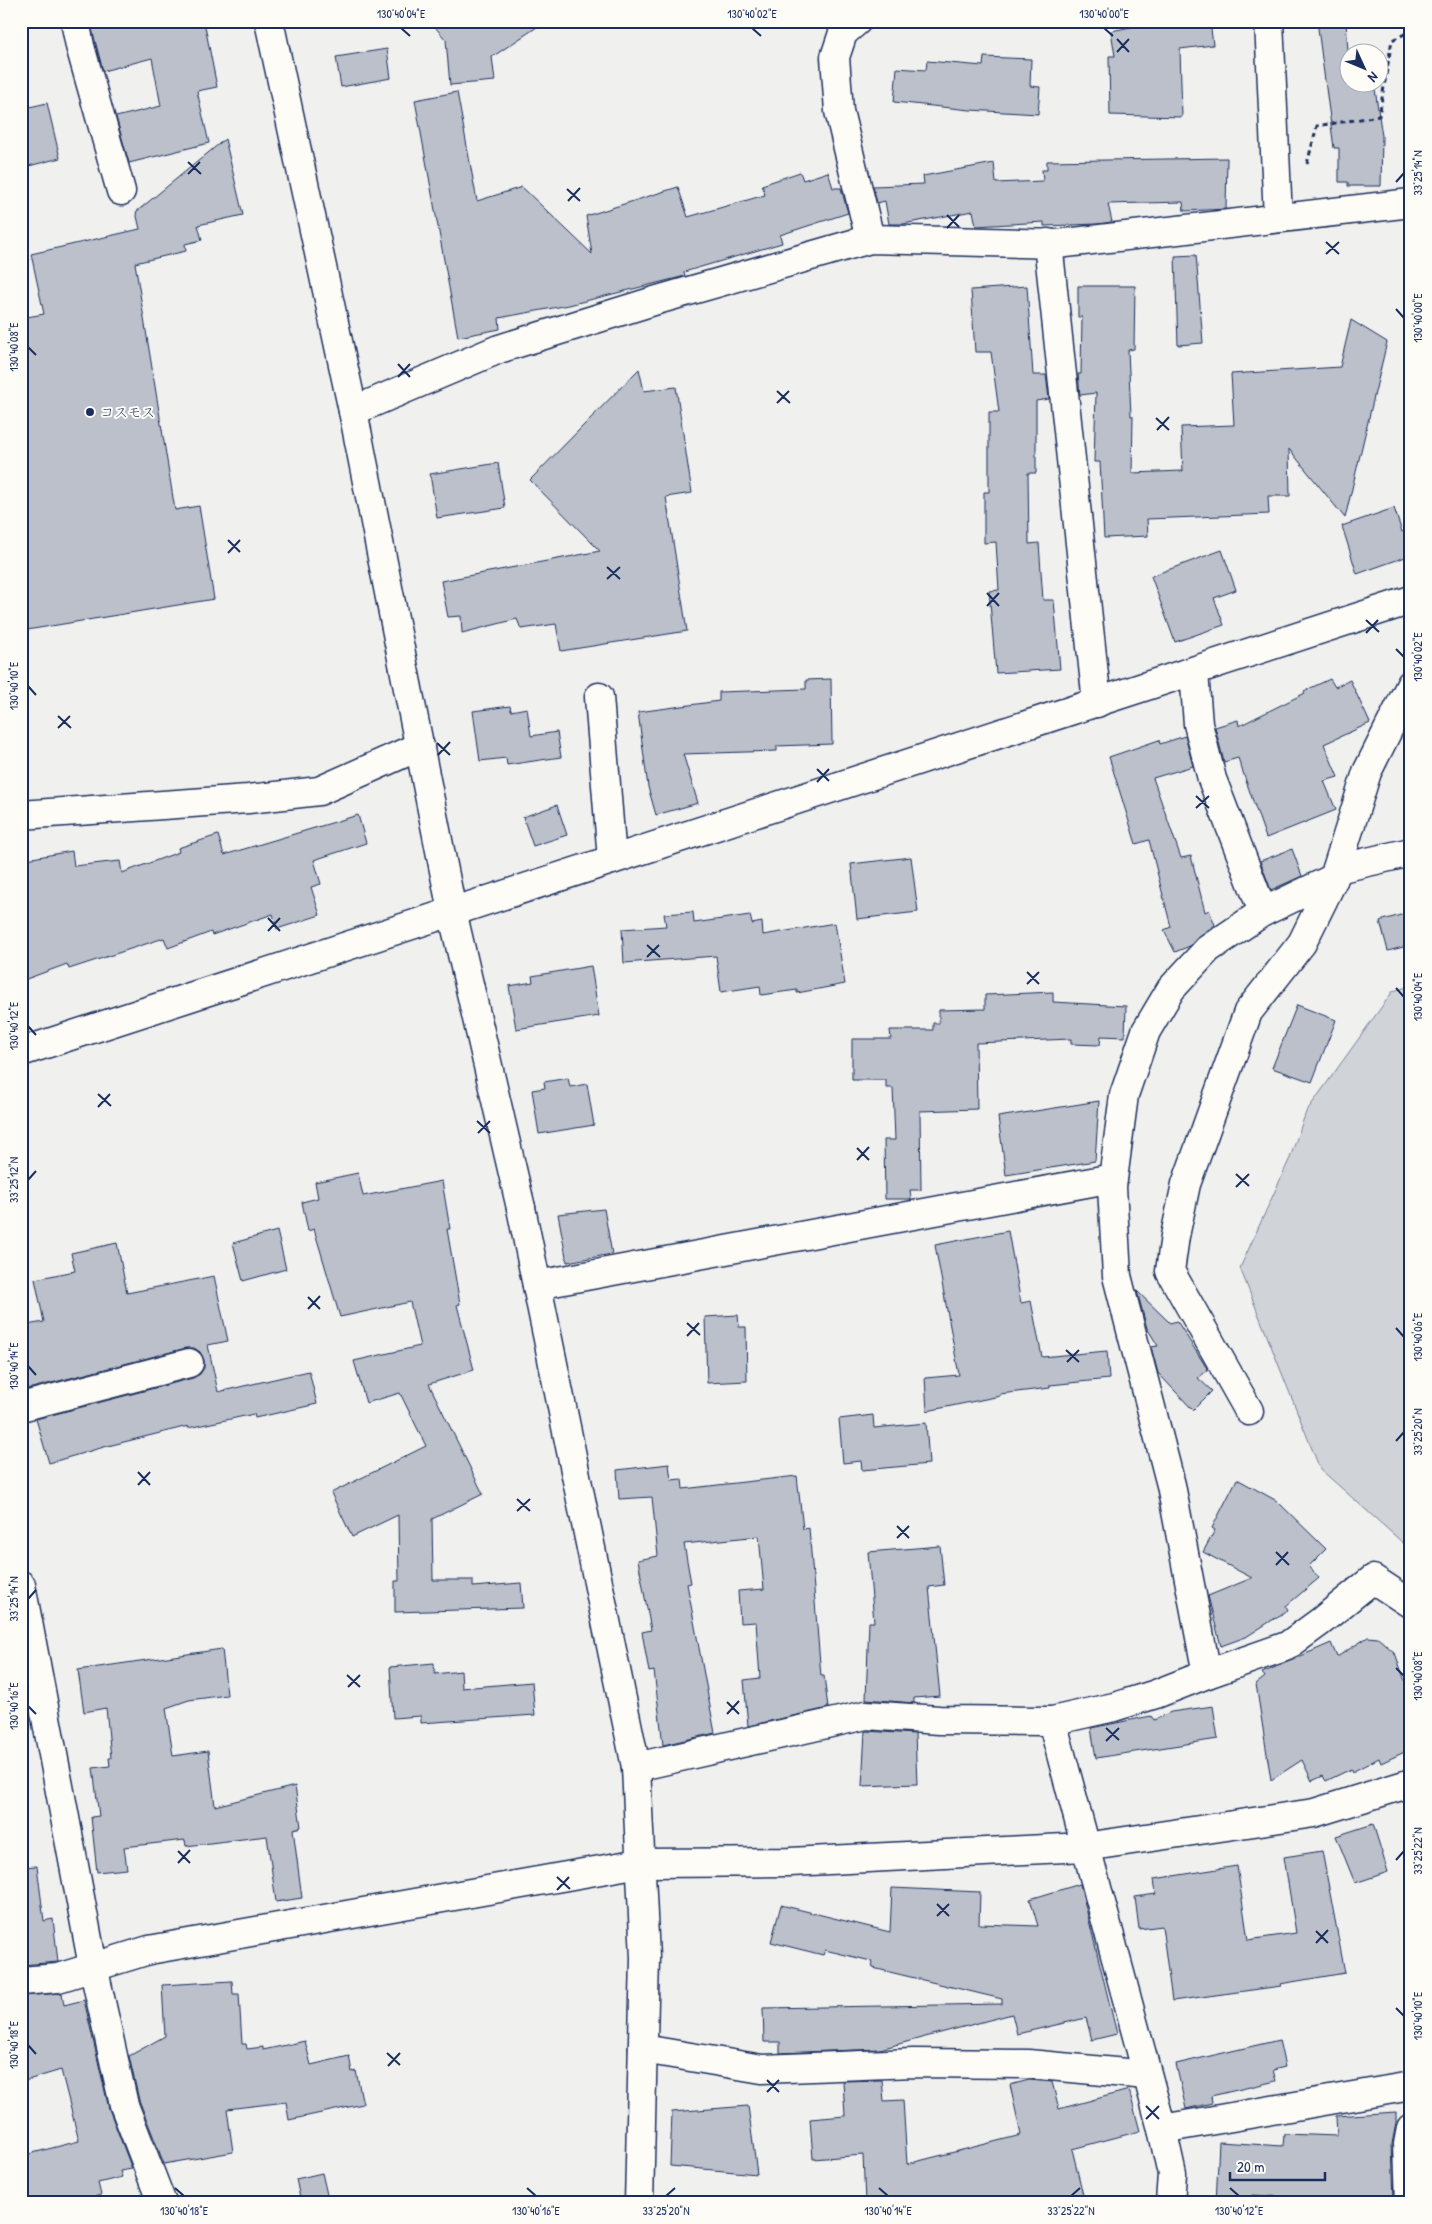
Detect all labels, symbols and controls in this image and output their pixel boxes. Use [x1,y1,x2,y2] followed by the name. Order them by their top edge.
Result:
[377,5,426,22] text: 130°40'04"E
[727,5,778,22] text: 130°40'02"E
[1079,5,1129,22] text: 130°40'00"E
[1340,42,1390,92] north arrow
[1364,68,1383,87] text: N
[1409,150,1426,196] text: 33°25'14"N
[1409,293,1426,343] text: 130°40'00"E
[5,322,22,372] text: 130°40'08"E
[100,402,155,421] place label: コスモス
[84,406,96,418] marker: コスモス
[1409,631,1426,682] text: 130°40'02"E
[5,661,22,710] text: 130°40'10"E
[1409,972,1426,1021] text: 130°40'04"E
[5,1001,22,1050] text: 130°40'12"E
[5,1157,22,1203] text: 33°25'12"N
[1409,1312,1426,1361] text: 130°40'06"E
[5,1342,22,1390] text: 130°40'14"E
[1409,1408,1426,1456] text: 33°25'20"N
[5,1576,22,1622] text: 33°25'14"N
[1409,1651,1426,1701] text: 130°40'08"E
[5,1681,22,1730] text: 130°40'16"E
[1409,1827,1426,1875] text: 33°25'22"N
[1409,1991,1426,2040] text: 130°40'10"E
[5,2020,22,2069] text: 130°40'18"E
[1230,2149,1324,2181] scale bar
[1237,2156,1264,2177] text: 20 m
[160,2202,209,2219] text: 130°40'18"E
[512,2202,561,2219] text: 130°40'16"E
[642,2202,690,2219] text: 33°25'20"N
[864,2202,912,2219] text: 130°40'14"E
[1047,2202,1095,2219] text: 33°25'22"N
[1215,2202,1264,2219] text: 130°40'12"E

